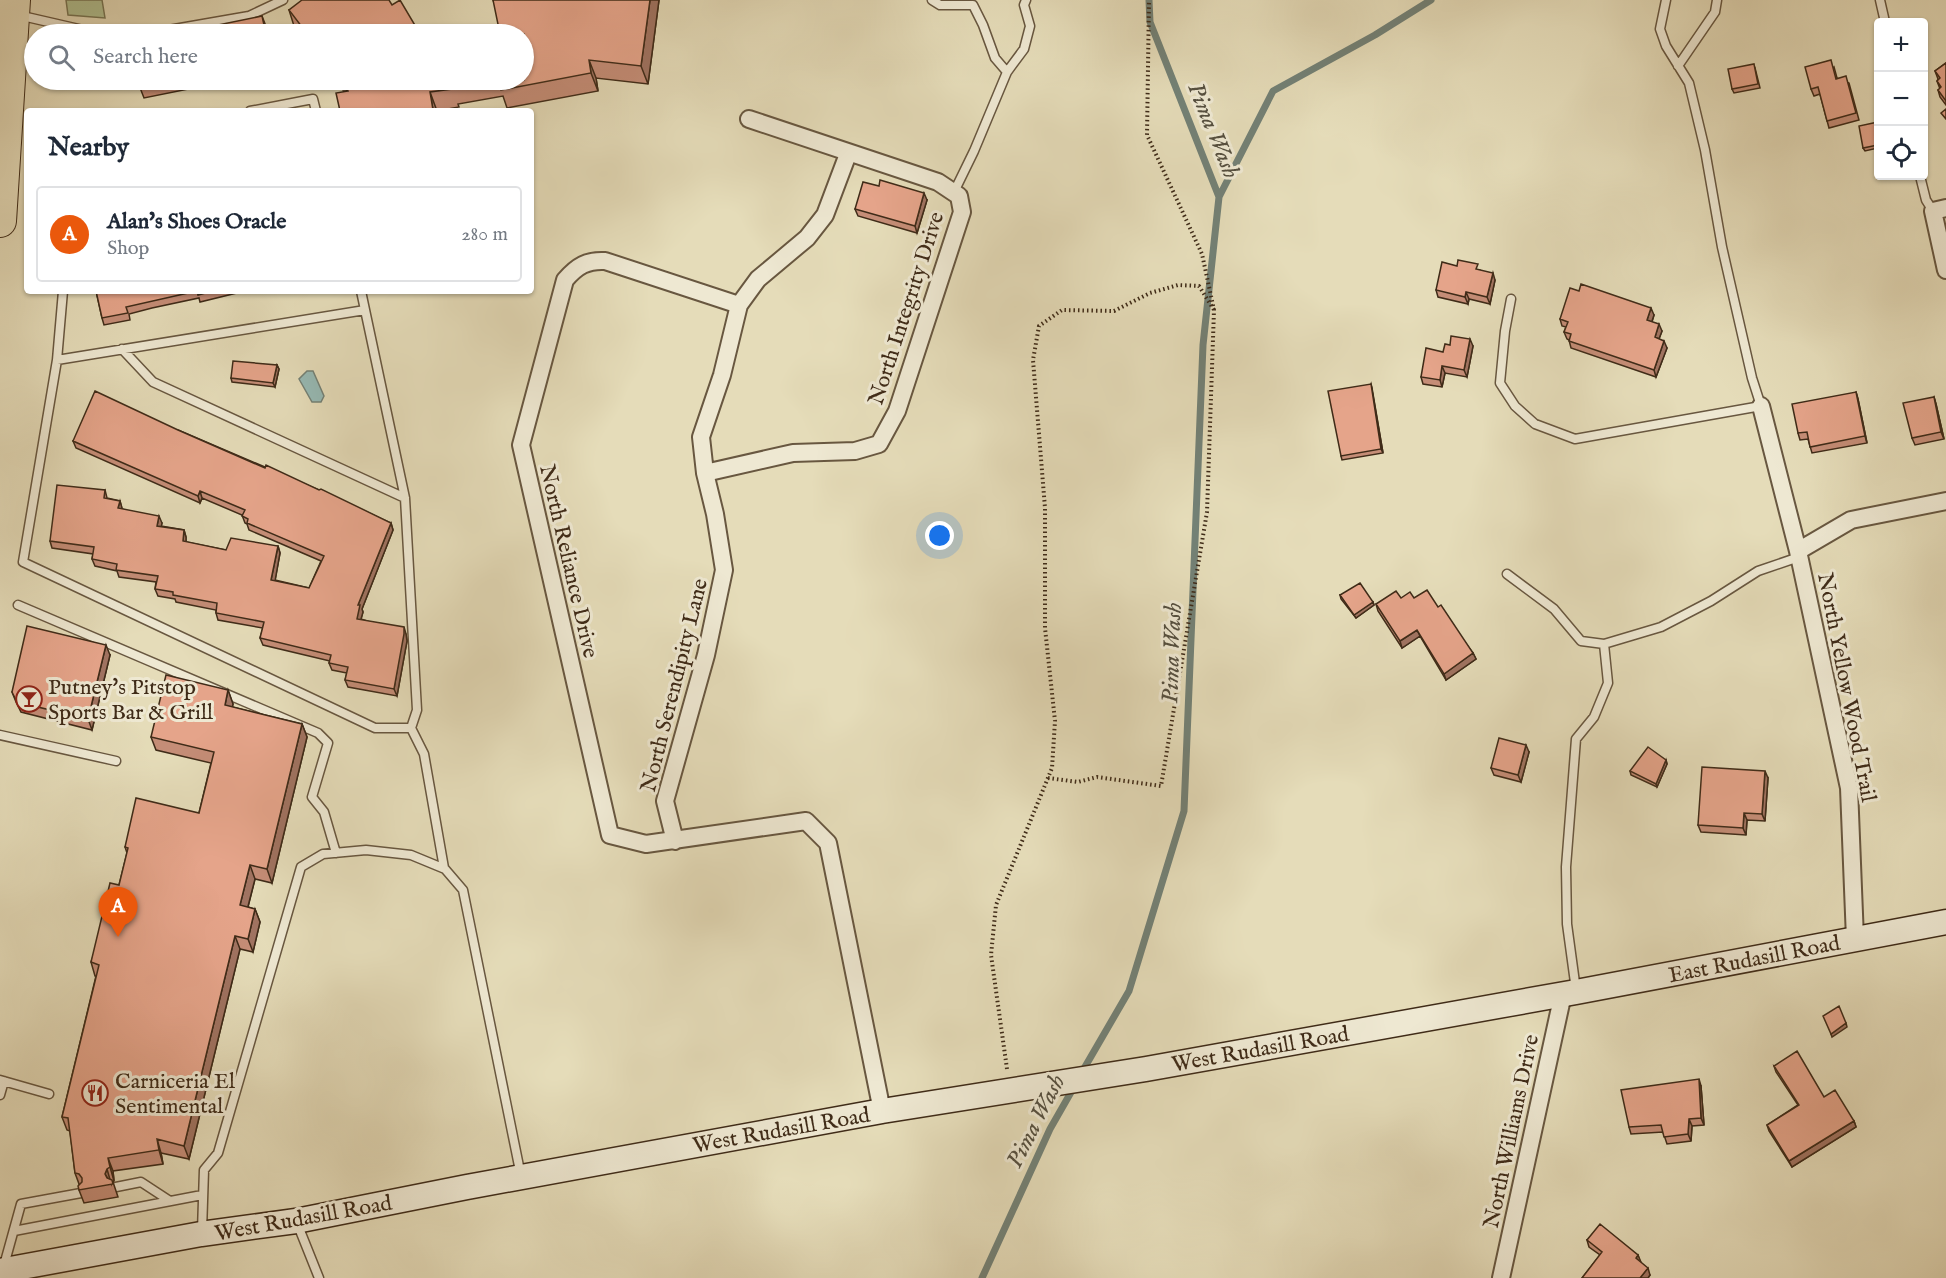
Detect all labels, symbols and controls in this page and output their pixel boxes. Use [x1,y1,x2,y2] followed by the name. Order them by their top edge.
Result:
[1874,18,1928,180] map controls
[1874,18,1928,72] button: +
[24,24,534,90] search box
[45,41,78,74] icon: search
[93,43,198,71] text: Search here
[1874,72,1928,126] button: −
[1179,78,1246,183] water label: Pima Wash
[1874,126,1928,180] button: locate
[48,131,129,164] text: Nearby
[107,208,286,236] text: Alan's Shoes Oracle
[862,209,951,409] street label: North Integrity Drive
[63,222,76,247] text: A
[461,222,508,247] text: 280 m
[107,236,149,261] text: Shop
[532,462,604,661] street label: North Reliance Drive
[925,521,954,550] your location
[1810,570,1882,804] street label: North Yellow Wood Trail
[635,576,715,795] street label: North Serendipity Lane
[1155,602,1190,704] water label: Pima Wash
[48,674,213,727] place label: Putney's Pitstop Sports Bar & Grill
[14,684,44,714] bar icon: Putney's Pitstop Sports Bar & Grill
[98,888,138,937] pin: A
[1666,930,1843,990] street label: East Rudasill Road
[1170,1021,1351,1079] street label: West Rudasill Road
[1478,1032,1546,1231] street label: North Williams Drive
[115,1068,235,1121] place label: Carniceria El Sentimental
[1000,1070,1073,1174] water label: Pima Wash
[80,1078,110,1108] restaurant icon: Carniceria El Sentimental
[691,1102,872,1160] street label: West Rudasill Road
[213,1190,394,1248] street label: West Rudasill Road

